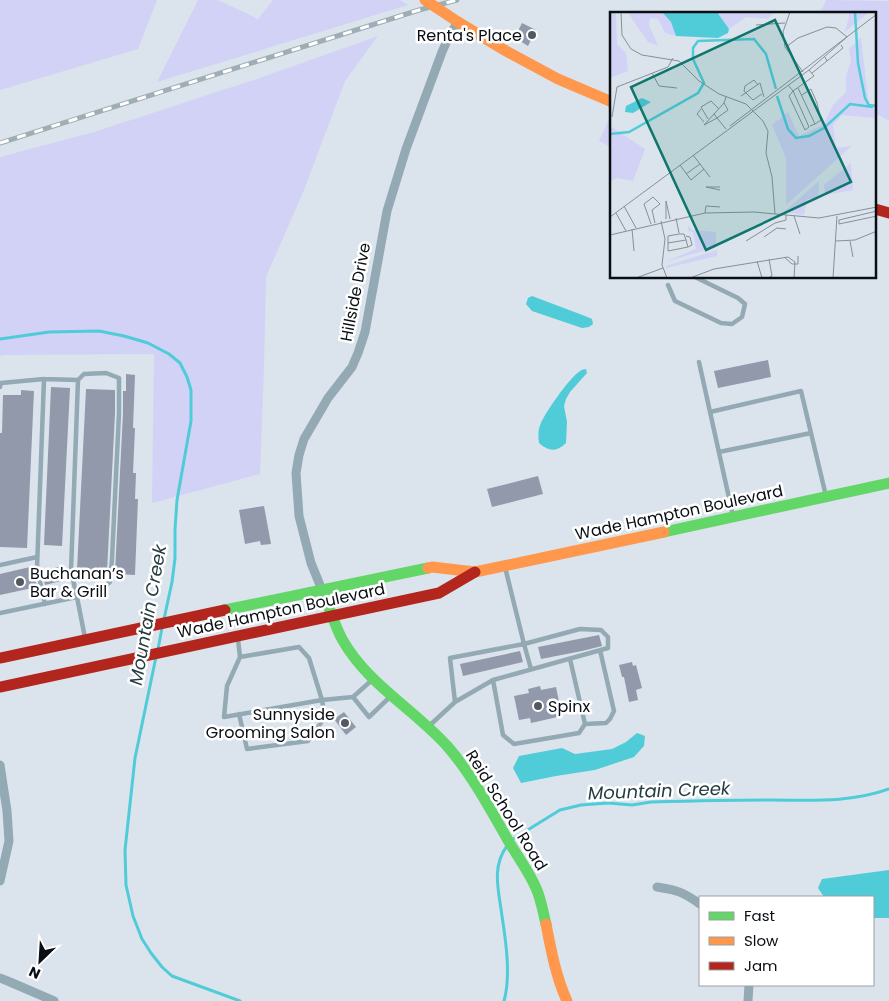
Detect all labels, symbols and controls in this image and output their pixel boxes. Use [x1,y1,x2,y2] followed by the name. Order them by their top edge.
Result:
[610,12,876,279] inset map
[417,24,522,47] place label: Renta's Place
[526,29,538,41] marker: Renta's Place
[335,241,376,344] street label: Hillside Drive
[573,479,785,546] street label: Wade Hampton Boulevard
[123,542,172,687] water label: Mountain Creek
[30,562,124,603] place label: Buchanan’s Bar & Grill
[14,576,26,588] marker: Buchanan’s Bar & Grill
[175,577,387,644] street label: Wade Hampton Boulevard
[548,695,590,718] place label: Spinx
[532,700,544,712] marker: Spinx
[206,703,335,744] place label: Sunnyside Grooming Salon
[339,717,351,729] marker: Sunnyside Grooming Salon
[460,746,553,875] street label: Reid School Road
[587,775,731,805] water label: Mountain Creek
[699,896,874,986] legend
[744,905,775,926] text: Fast
[744,930,779,951] text: Slow
[15,936,65,986] north arrow
[744,955,778,976] text: Jam
[26,961,44,984] text: N

